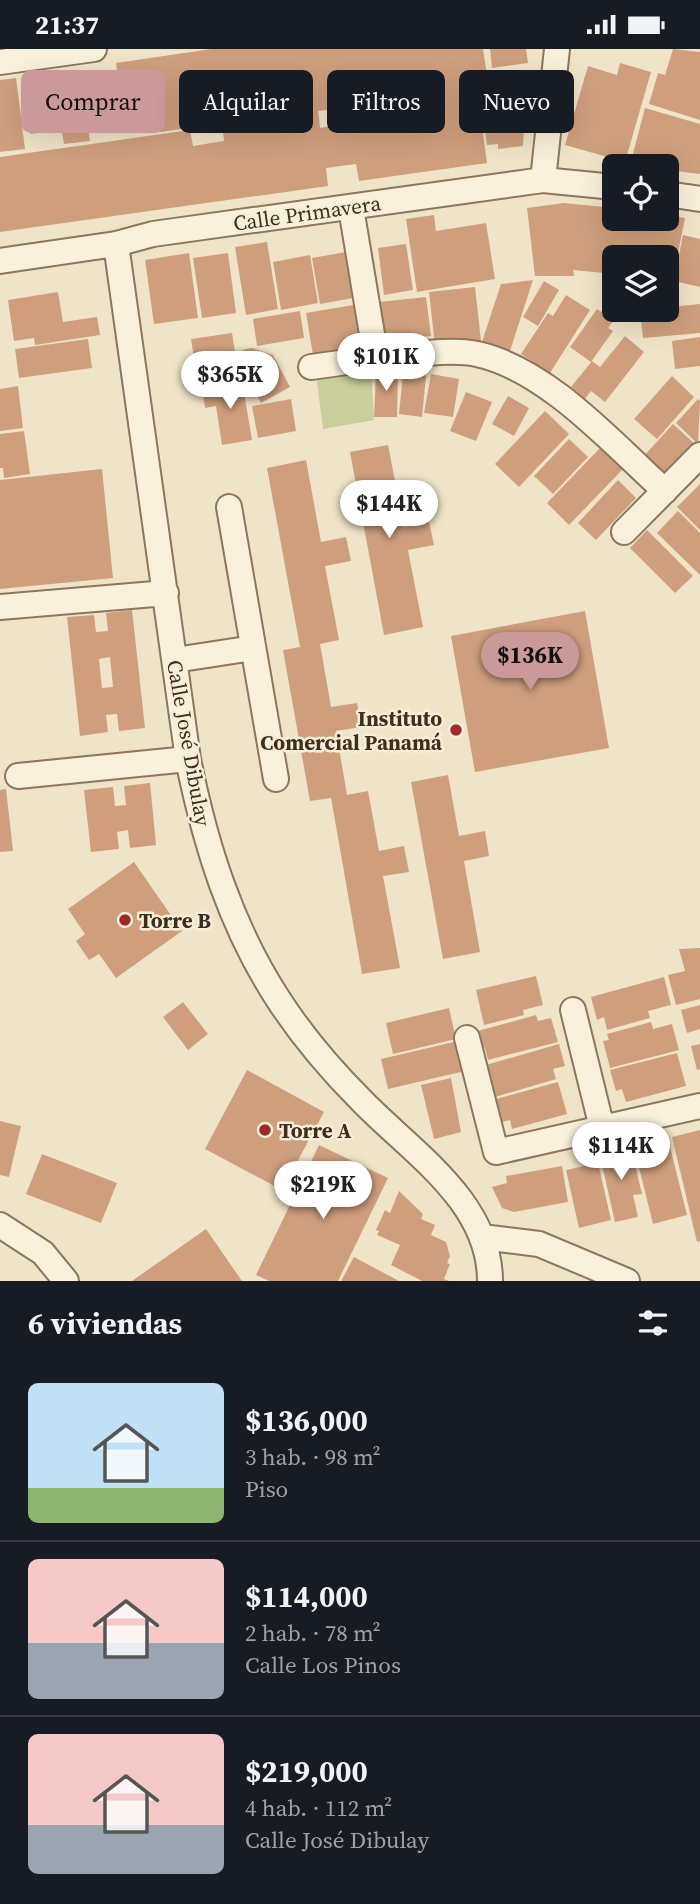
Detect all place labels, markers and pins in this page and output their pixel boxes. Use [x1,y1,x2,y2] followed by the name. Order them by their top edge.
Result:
[337,333,435,393] pin: $101K
[181,351,279,411] pin: $365K
[340,481,438,540] pin: $144K
[481,633,579,692] pin: $136K
[260,704,443,757] place label: Instituto Comercial Panamá
[448,722,464,738] marker: Instituto Comercial Panamá
[139,906,211,935] place label: Torre B
[117,912,133,928] marker: Torre B
[279,1116,351,1145] place label: Torre A
[257,1122,273,1138] marker: Torre A
[572,1123,670,1182] pin: $114K
[274,1161,372,1221] pin: $219K

